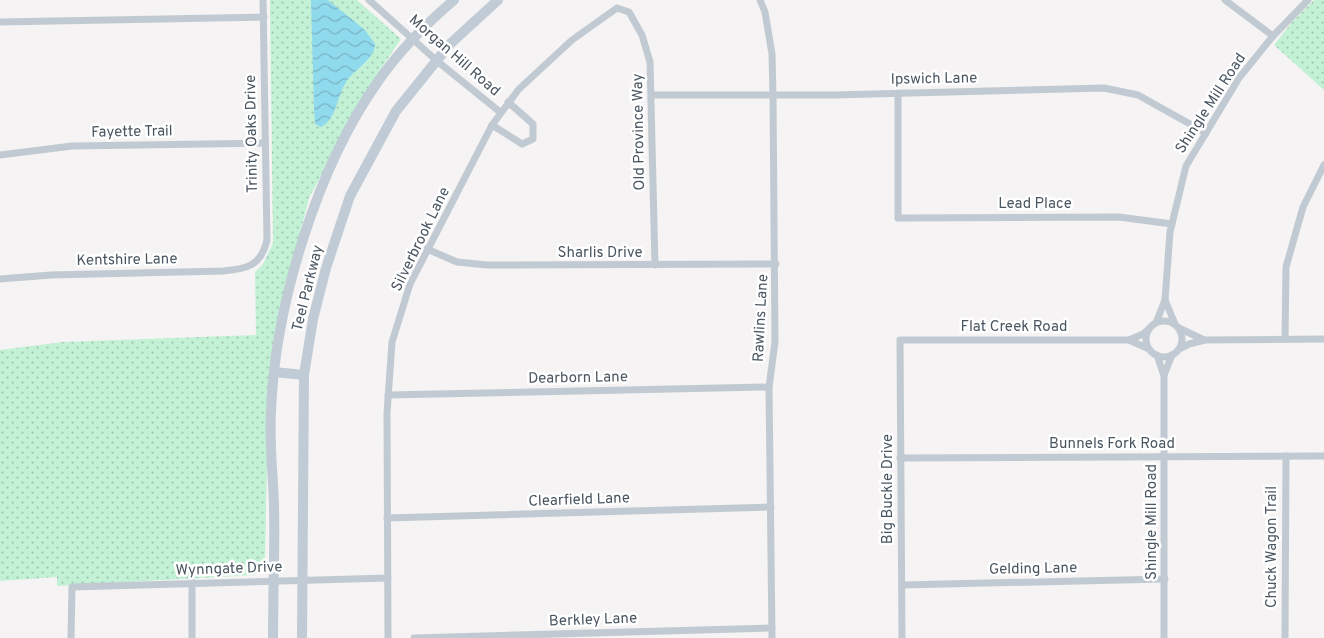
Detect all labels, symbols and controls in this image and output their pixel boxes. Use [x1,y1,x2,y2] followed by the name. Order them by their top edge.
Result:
[404,11,504,101] street label: Morgan Hill Road
[1172,50,1251,158] street label: Shingle Mill Road
[891,69,978,90] street label: Ipswich Lane
[629,73,650,191] street label: Old Province Way
[242,75,263,193] street label: Trinity Oaks Drive
[91,122,173,143] street label: Fayette Trail
[388,184,455,295] street label: Silverbrook Lane
[998,195,1072,214] street label: Lead Place
[289,243,328,334] street label: Teel Parkway
[557,244,643,263] street label: Sharlis Drive
[76,250,178,271] street label: Kentshire Lane
[750,274,773,363] street label: Rawlins Lane
[960,318,1068,337] street label: Flat Creek Road
[528,368,628,389] street label: Dearborn Lane
[879,434,898,544] street label: Big Buckle Drive
[1049,435,1175,454] street label: Bunnels Fork Road
[1143,464,1162,580] street label: Shingle Mill Road
[1263,486,1282,608] street label: Chuck Wagon Trail
[528,489,630,512] street label: Clearfield Lane
[175,558,283,581] street label: Wynngate Drive
[989,559,1077,580] street label: Gelding Lane
[549,609,638,632] street label: Berkley Lane

